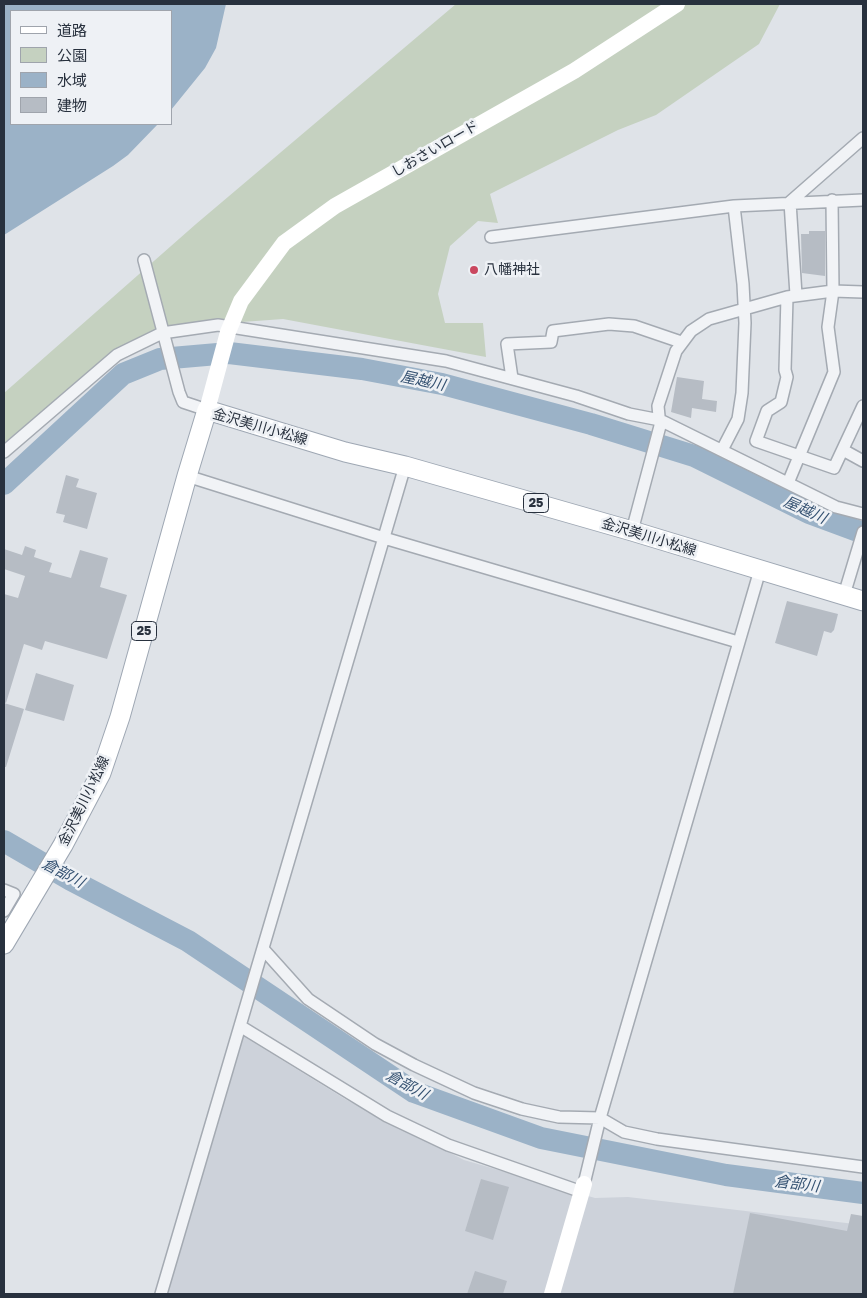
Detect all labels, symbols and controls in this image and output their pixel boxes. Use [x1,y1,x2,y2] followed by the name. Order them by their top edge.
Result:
[10,10,172,125] legend
[57,21,87,39] text: 道路
[57,46,87,64] text: 公園
[57,71,87,89] text: 水域
[57,96,87,114] text: 建物
[388,117,482,181] street label: しおさいロード
[484,262,540,278] place label: 八幡神社
[468,264,480,276] marker: 八幡神社
[399,368,447,394] water label: 屋越川
[211,405,309,449] street label: 金沢美川小松線
[524,493,548,512] road number: 25
[781,493,829,527] water label: 屋越川
[600,515,698,559] street label: 金沢美川小松線
[132,622,156,640] road number: 25
[55,753,113,849] street label: 金沢美川小松線
[39,854,87,892] water label: 倉部川
[383,1066,431,1104] water label: 倉部川
[774,1172,820,1196] water label: 倉部川

